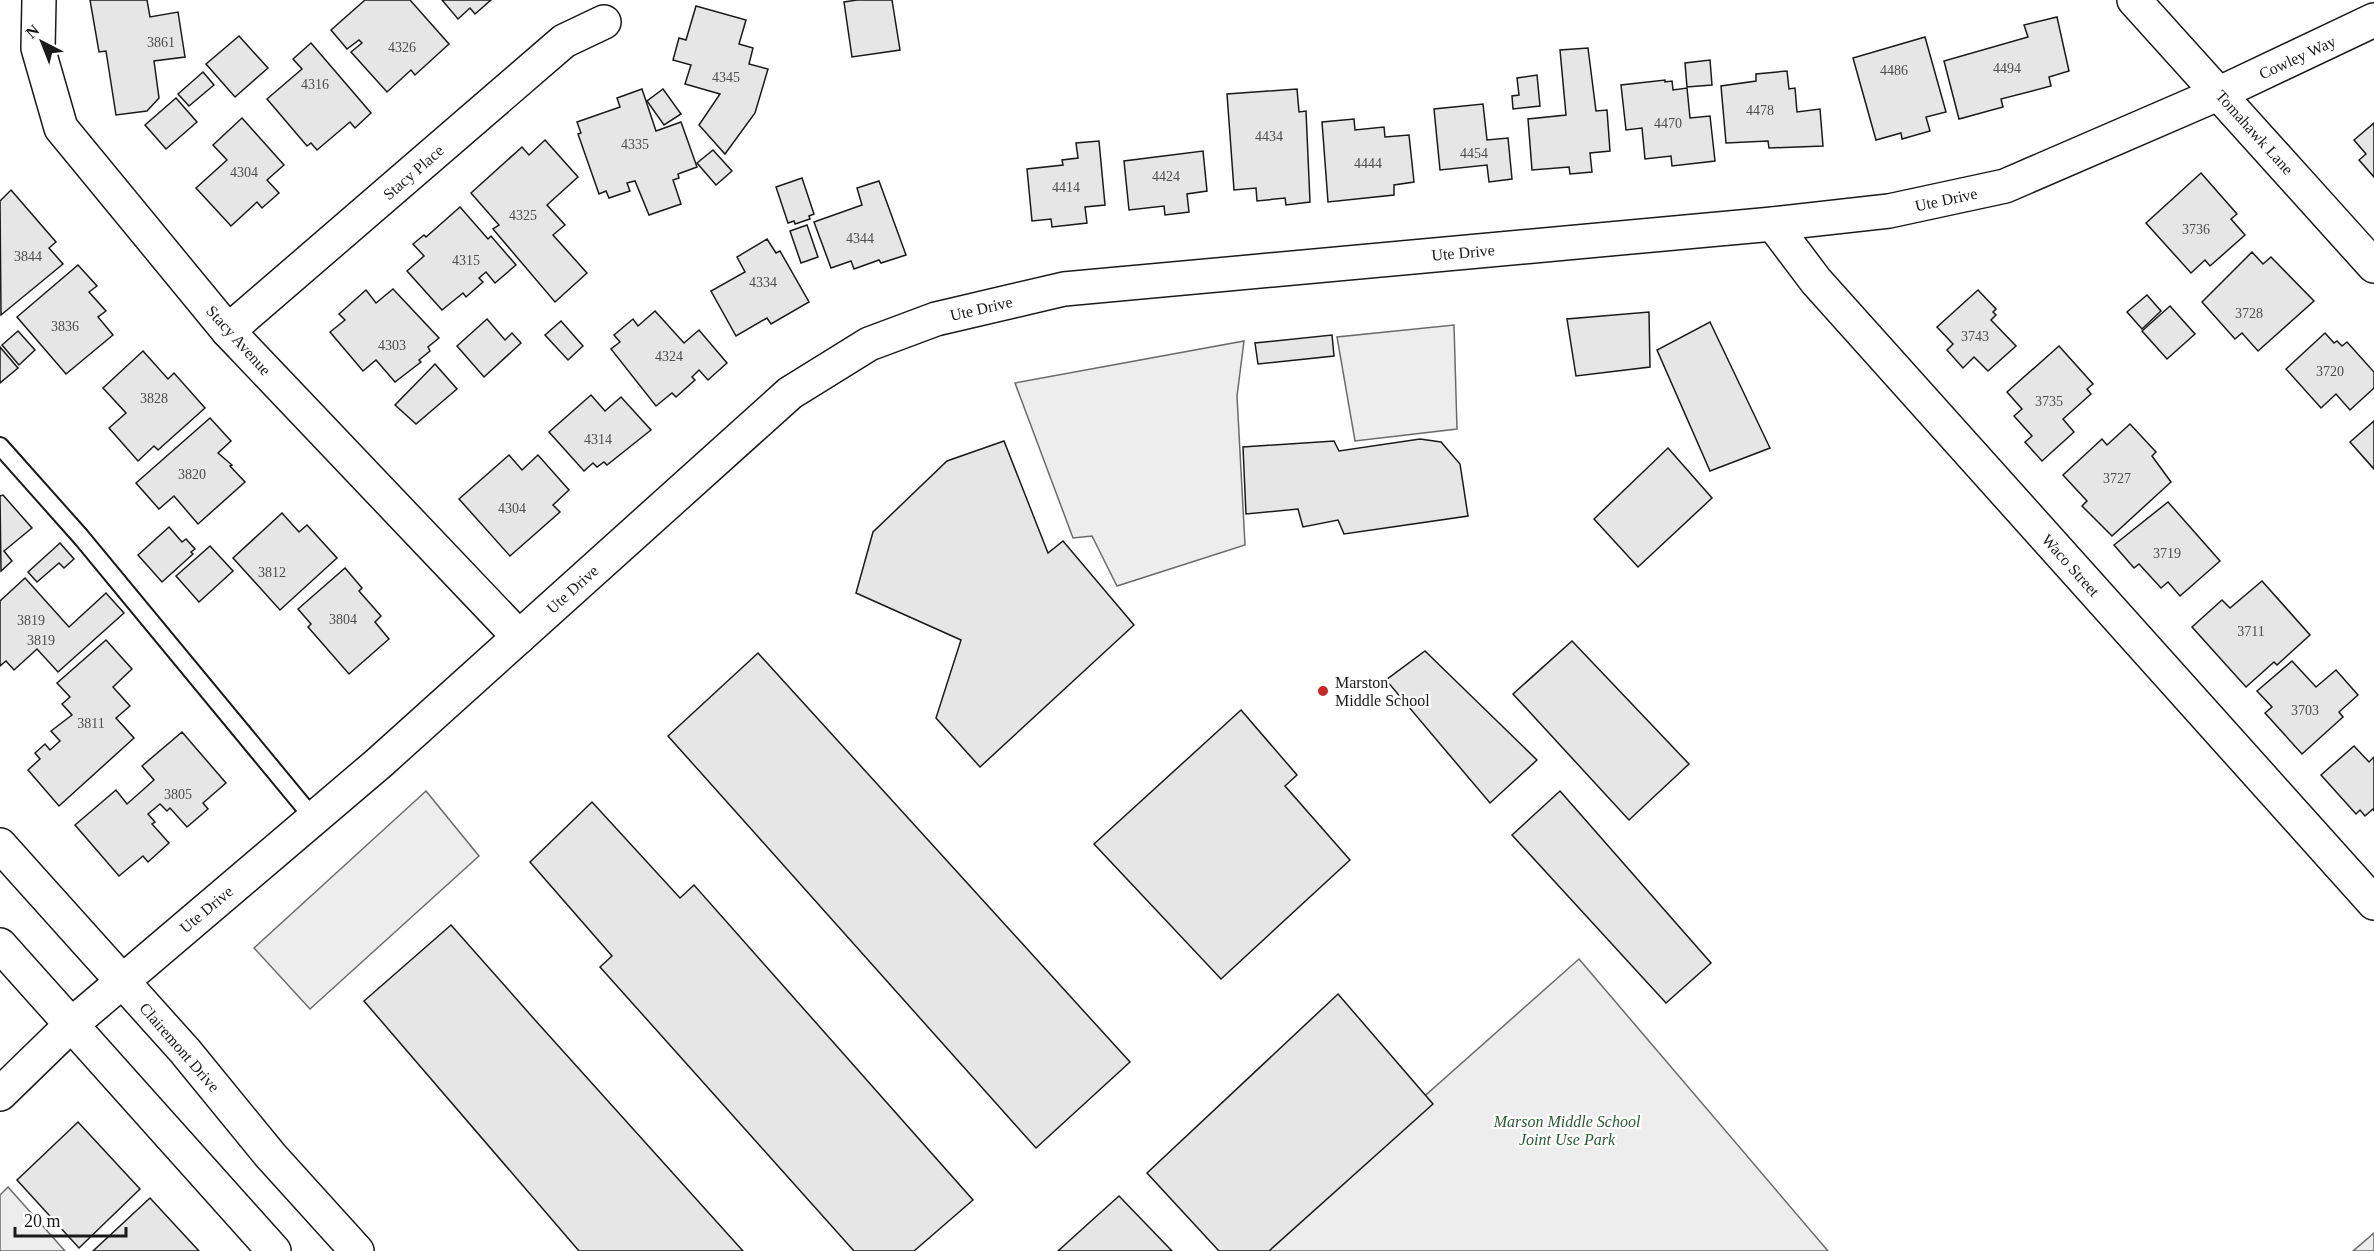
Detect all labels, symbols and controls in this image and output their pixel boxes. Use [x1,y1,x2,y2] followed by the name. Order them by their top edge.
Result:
[12,12,72,72] north arrow
[22,21,43,41] text: N
[2256,32,2339,83] street label: Cowley Way
[147,35,175,50] house number: 3861
[388,40,416,55] house number: 4326
[1993,61,2021,76] house number: 4494
[1880,63,1908,78] house number: 4486
[712,70,740,85] house number: 4345
[301,77,329,92] house number: 4316
[2213,87,2297,178] street label: Tomahawk Lane
[1746,103,1774,118] house number: 4478
[1654,116,1682,131] house number: 4470
[1255,129,1283,144] house number: 4434
[621,137,649,152] house number: 4335
[380,142,448,204] street label: Stacy Place
[1460,146,1488,161] house number: 4454
[1354,156,1382,171] house number: 4444
[230,165,258,180] house number: 4304
[1152,169,1180,184] house number: 4424
[1052,180,1080,195] house number: 4414
[1913,185,1979,214] street label: Ute Drive
[509,208,537,223] house number: 4325
[2182,222,2210,237] house number: 3736
[846,231,874,246] house number: 4344
[1431,241,1495,264] street label: Ute Drive
[14,249,42,264] house number: 3844
[452,253,480,268] house number: 4315
[749,275,777,290] house number: 4334
[948,293,1014,324] street label: Ute Drive
[202,302,274,379] street label: Stacy Avenue
[2235,306,2263,321] house number: 3728
[51,319,79,334] house number: 3836
[1961,329,1989,344] house number: 3743
[378,338,406,353] house number: 4303
[655,349,683,364] house number: 4324
[2316,364,2344,379] house number: 3720
[140,391,168,406] house number: 3828
[2035,394,2063,409] house number: 3735
[584,432,612,447] house number: 4314
[178,467,206,482] house number: 3820
[2103,471,2131,486] house number: 3727
[498,501,526,516] house number: 4304
[2038,531,2103,600] street label: Waco Street
[2153,546,2181,561] house number: 3719
[543,562,602,617] street label: Ute Drive
[258,565,286,580] house number: 3812
[329,612,357,627] house number: 3804
[17,613,45,628] house number: 3819
[2237,624,2265,639] house number: 3711
[27,633,55,648] house number: 3819
[1335,674,1430,709] place label: Marston Middle School
[1316,684,1330,698] marker: Marston Middle School
[2291,703,2319,718] house number: 3703
[77,716,105,731] house number: 3811
[164,787,192,802] house number: 3805
[177,882,236,936] street label: Ute Drive
[136,999,223,1095] street label: Clairemont Drive
[1493,1113,1641,1148] park label: Marson Middle School Joint Use Park
[15,1200,126,1238] scale bar
[24,1211,61,1231] text: 20 m

